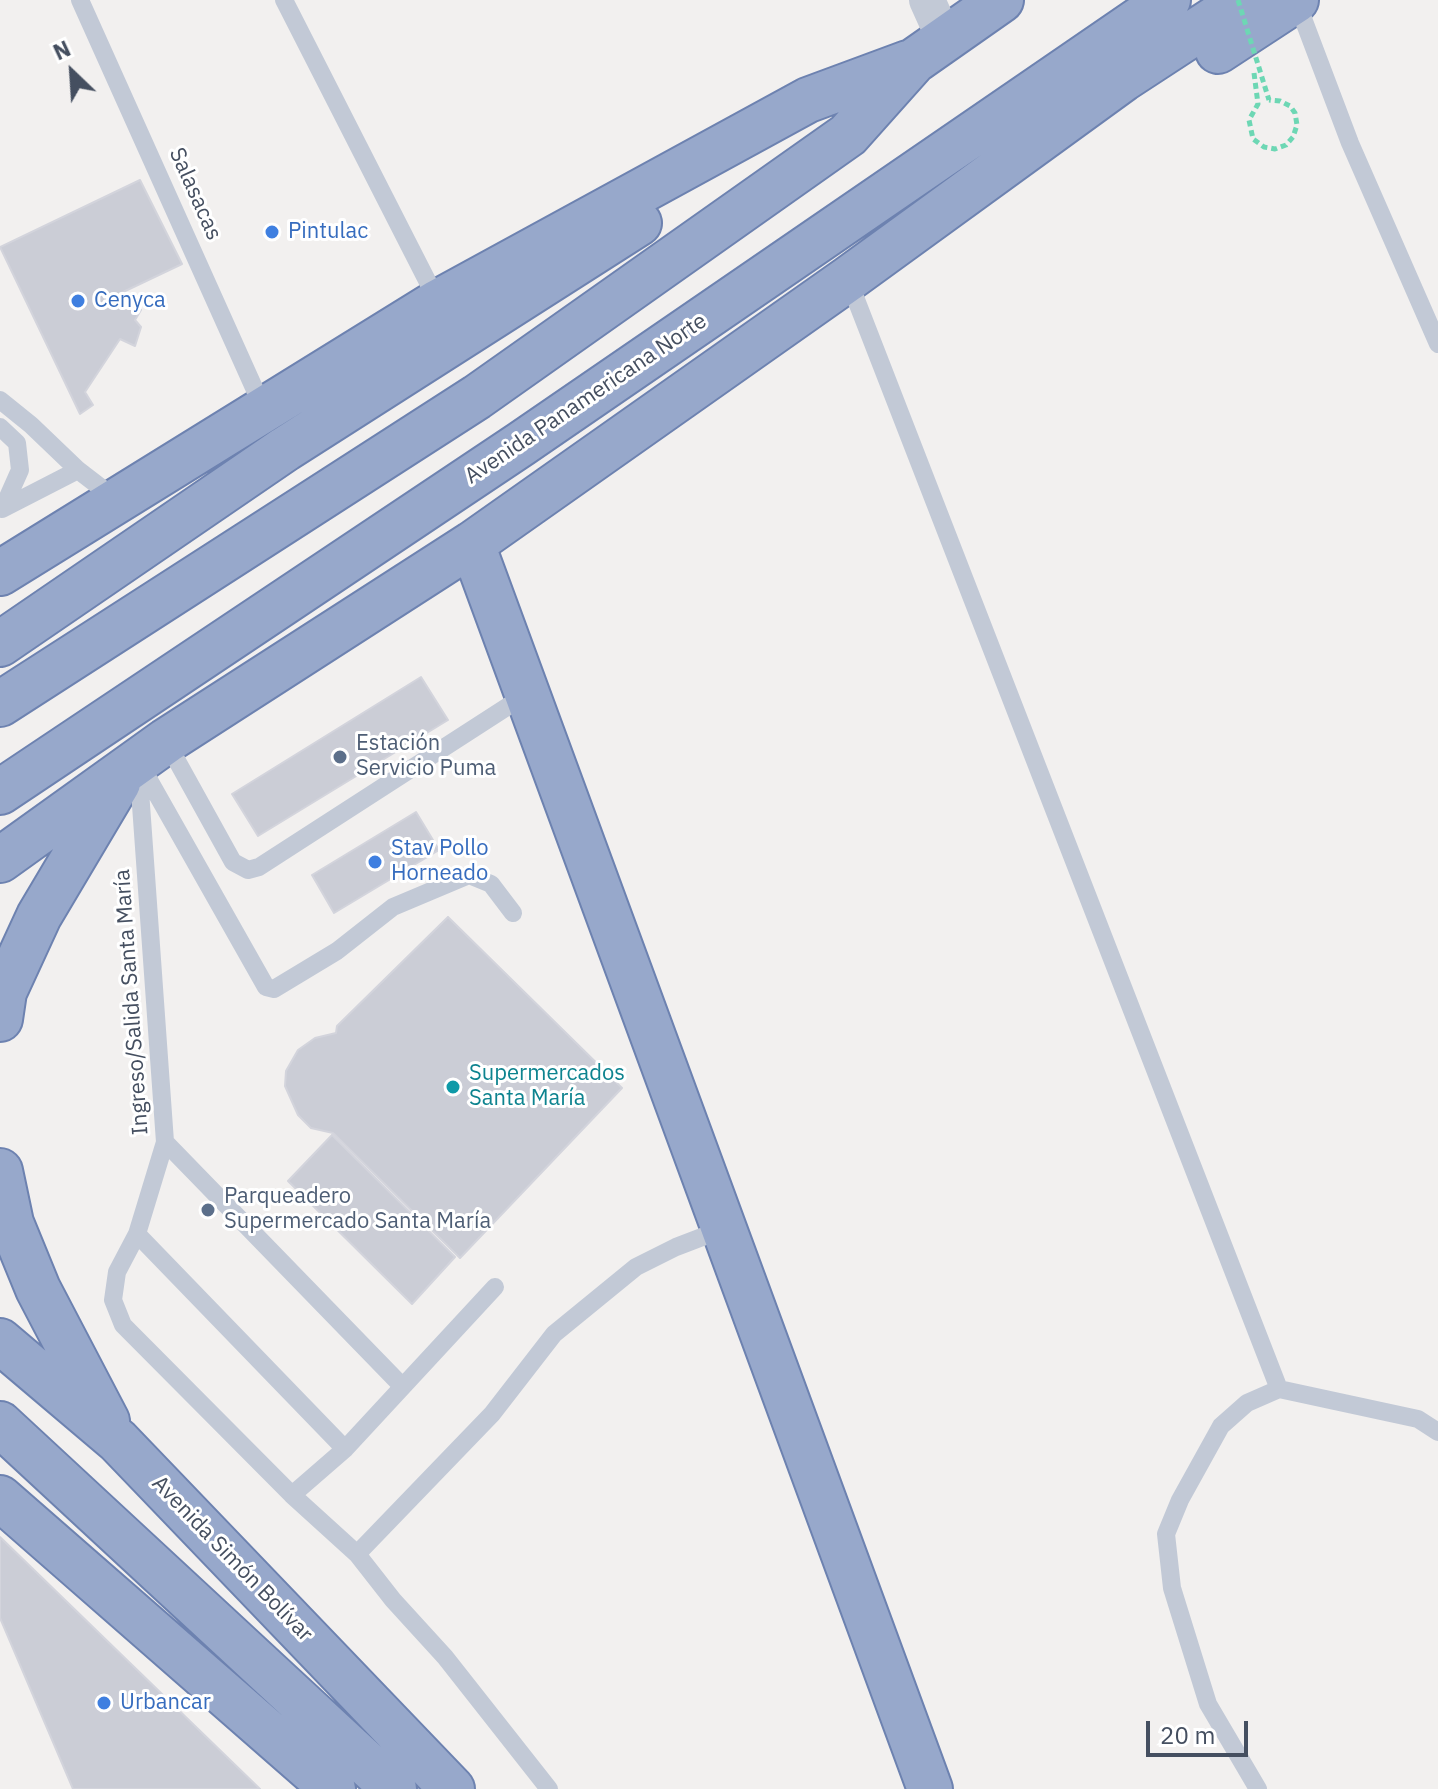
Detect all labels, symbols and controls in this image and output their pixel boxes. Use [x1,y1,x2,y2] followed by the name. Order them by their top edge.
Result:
[32,32,112,112] north arrow
[48,33,75,66] text: N
[163,144,227,244] street label: Salasacas
[288,219,368,245] place label: Pintulac
[263,223,281,241] marker: Pintulac
[94,288,166,314] place label: Cenyca
[69,292,87,310] marker: Cenyca
[460,308,712,490] street label: Avenida Panamericana Norte
[356,731,496,782] place label: Estación Servicio Puma
[331,748,349,766] marker: Estación Servicio Puma
[391,836,488,888] place label: Stav Pollo Horneado
[366,853,384,871] marker: Stav Pollo Horneado
[110,868,154,1136] street label: Ingreso/Salida Santa María
[469,1061,625,1112] place label: Supermercados Santa María
[444,1078,462,1096] marker: Supermercados Santa María
[224,1184,491,1236] place label: Parqueadero Supermercado Santa María
[199,1201,217,1219] marker: Parqueadero Supermercado Santa María
[146,1471,318,1647] street label: Avenida Simón Bolívar
[120,1690,211,1716] place label: Urbancar
[95,1694,113,1712] marker: Urbancar
[1150,1705,1252,1755] scale bar
[1160,1719,1215,1751] text: 20 m

